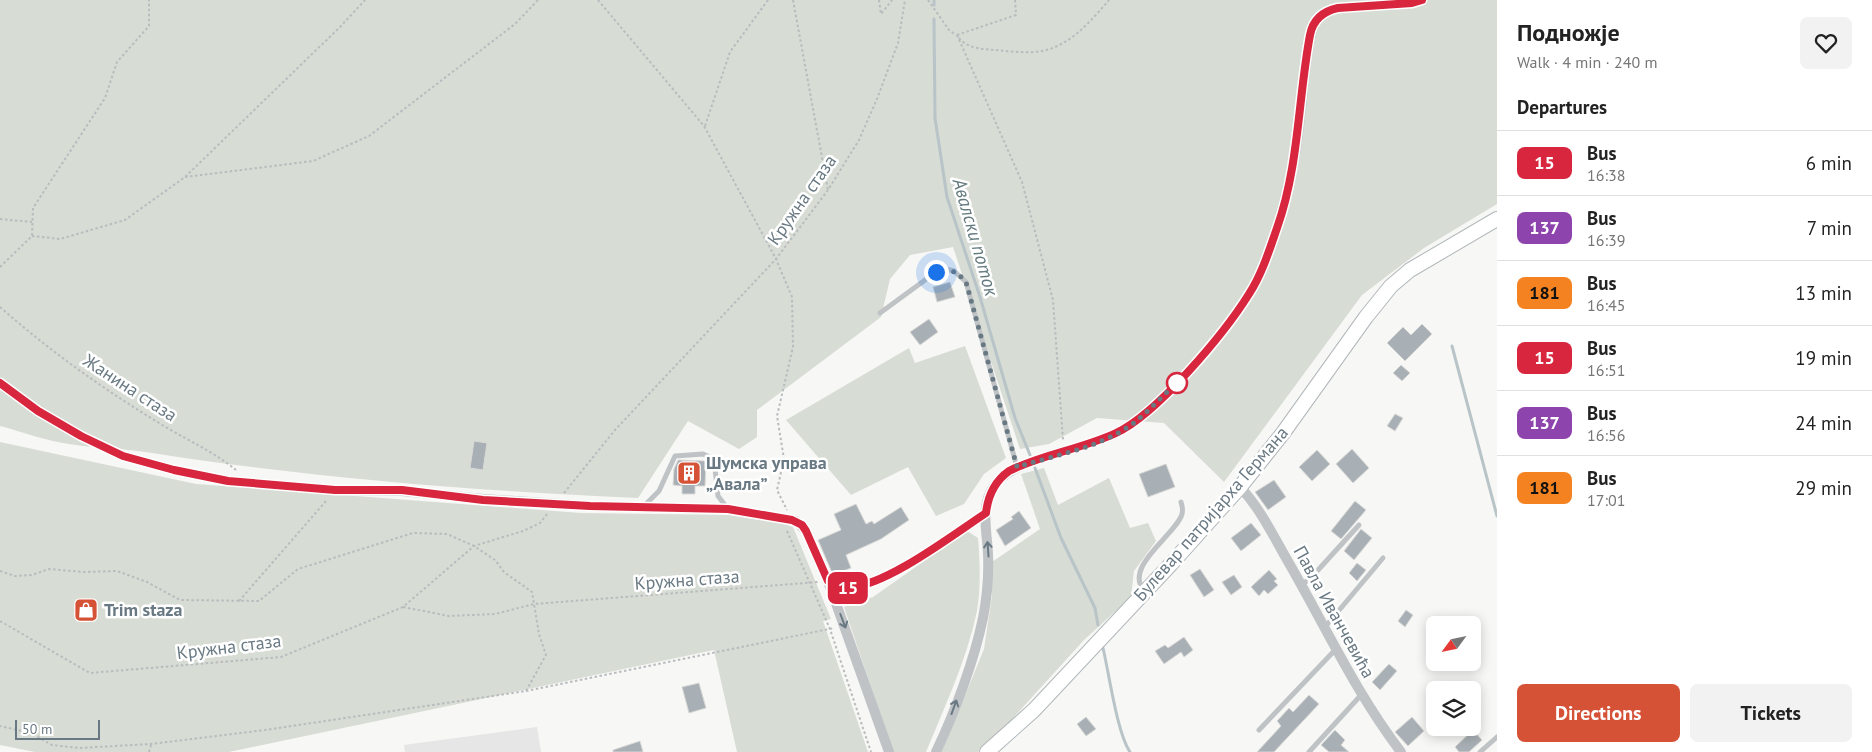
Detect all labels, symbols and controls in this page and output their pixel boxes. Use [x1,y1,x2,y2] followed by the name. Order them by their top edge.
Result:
[1517,17,1620,48] text: Подножје
[1800,17,1852,69] button: heart
[1517,52,1657,72] text: Walk · 4 min · 240 m
[1517,95,1607,119] text: Departures
[1587,141,1616,165] text: Bus
[762,150,841,249] street label: Кружна стаза
[1534,151,1555,174] text: 15
[1806,151,1852,175] text: 6 min
[1587,165,1625,185] text: 16:38
[947,174,1005,300] water label: Авалски поток
[1587,206,1616,230] text: Bus
[1529,216,1560,239] text: 137
[1807,216,1852,240] text: 7 min
[1587,230,1625,250] text: 16:39
[924,260,949,285] your location
[1587,271,1616,295] text: Bus
[1529,281,1560,304] text: 181
[1795,281,1852,305] text: 13 min
[1587,295,1625,315] text: 16:45
[1587,336,1616,360] text: Bus
[1534,346,1555,369] text: 15
[1795,346,1852,370] text: 19 min
[78,348,182,426] street label: Жанина стаза
[1587,360,1625,380] text: 16:51
[1166,372,1188,394] unlabelled marker
[1587,401,1616,425] text: Bus
[1529,411,1560,434] text: 137
[1795,411,1852,435] text: 24 min
[1128,422,1293,606] street label: Булевар патријарха Германа
[1587,425,1625,445] text: 16:56
[706,451,827,495] place label: Шумска управа „Авала”
[676,460,702,486] building icon: Шумска управа „Авала”
[1587,466,1616,490] text: Bus
[1529,476,1560,499] text: 181
[1795,476,1852,500] text: 29 min
[1587,490,1625,510] text: 17:01
[1288,541,1380,682] street label: Павла Иванчевића
[983,542,992,558] one-way arrow
[634,564,740,595] street label: Кружна стаза
[826,572,870,604] line badge: 15
[838,576,858,599] text: 15
[73,597,99,623] shop icon: Trim staza
[104,598,183,621] place label: Trim staza
[839,613,848,628] one-way arrow
[1426,616,1481,671] north arrow
[1426,616,1481,736] map controls
[175,629,282,664] street label: Кружна стаза
[1426,681,1481,736] button: layers
[1517,684,1680,742] button: Directions
[1690,684,1852,742] button: Tickets
[950,700,959,715] one-way arrow
[15,717,100,740] scale bar
[22,720,52,738] text: 50 m

